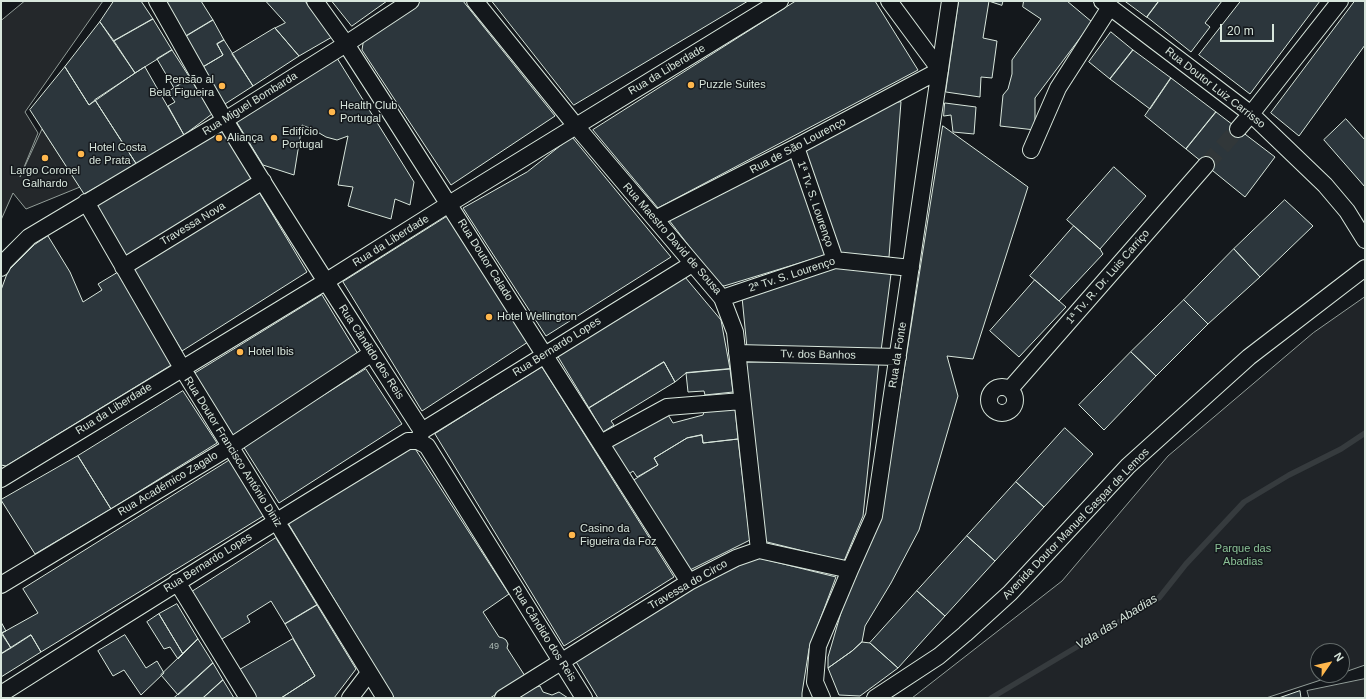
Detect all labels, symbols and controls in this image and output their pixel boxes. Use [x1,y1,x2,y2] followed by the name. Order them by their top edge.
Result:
[1222,16,1276,42] scale bar
[1227,24,1254,38] text: 20 m
[626,42,708,98] street label: Rua da Liberdade
[1162,45,1268,131] street label: Rua Doutor Luiz Carrisso
[200,69,300,139] street label: Rua Miguel Bombarda
[149,73,214,99] place label: Pensão al Bela Figueira
[699,78,766,92] place label: Puzzle Suites
[686,80,696,90] marker: Puzzle Suites
[217,81,227,91] marker: Pensão al Bela Figueira
[340,99,397,125] place label: Health Club Portugal
[327,107,337,117] marker: Health Club Portugal
[748,115,848,177] street label: Rua de São Lourenço
[282,125,323,151] place label: Edifício Portugal
[227,131,263,145] place label: Aliança
[214,133,224,143] marker: Aliança
[269,133,279,143] marker: Edifício Portugal
[89,141,146,167] place label: Hotel Costa de Prata
[76,149,86,159] marker: Hotel Costa de Prata
[40,153,50,163] marker: Largo Coronel Galhardo
[794,159,836,249] street label: 1ª Tv. S. Lourenço
[10,164,80,190] place label: Largo Coronel Galhardo
[620,180,724,298] street label: Rua Maestro David de Sousa
[158,199,228,249] street label: Travessa Nova
[350,212,432,270] street label: Rua da Liberdade
[454,217,516,303] street label: Rua Doutor Calado
[1063,227,1153,327] street label: 1ª Tv. R. Dr. Luis Carriço
[747,255,837,295] street label: 2ª Tv. S. Lourenço
[335,302,407,402] street label: Rua Cândido dos Reis
[497,310,577,324] place label: Hotel Wellington
[484,312,494,322] marker: Hotel Wellington
[510,315,604,379] street label: Rua Bernardo Lopes
[886,321,910,389] street label: Rua da Fonte
[248,345,294,359] place label: Hotel Ibis
[235,347,245,357] marker: Hotel Ibis
[780,348,856,362] street label: Tv. dos Banhos
[181,374,285,530] street label: Rua Doutor Francisco António Diniz
[73,380,155,438] street label: Rua da Liberdade
[1000,446,1152,602] street label: Avenida Doutor Manuel Gaspar de Lemos
[116,449,220,519] street label: Rua Académico Zagalo
[580,522,656,548] place label: Casino da Figueira da Foz
[567,530,577,540] marker: Casino da Figueira da Foz
[161,531,255,595] street label: Rua Bernardo Lopes
[1215,542,1271,568] park label: Parque das Abadias
[646,557,730,613] street label: Travessa do Circo
[509,584,579,684] street label: Rua Cândido dos Reis
[1074,591,1160,653] water label: Vala das Abadias
[489,642,499,652] house number: 49
[1310,643,1350,683] north arrow
[1332,650,1346,663] text: N

